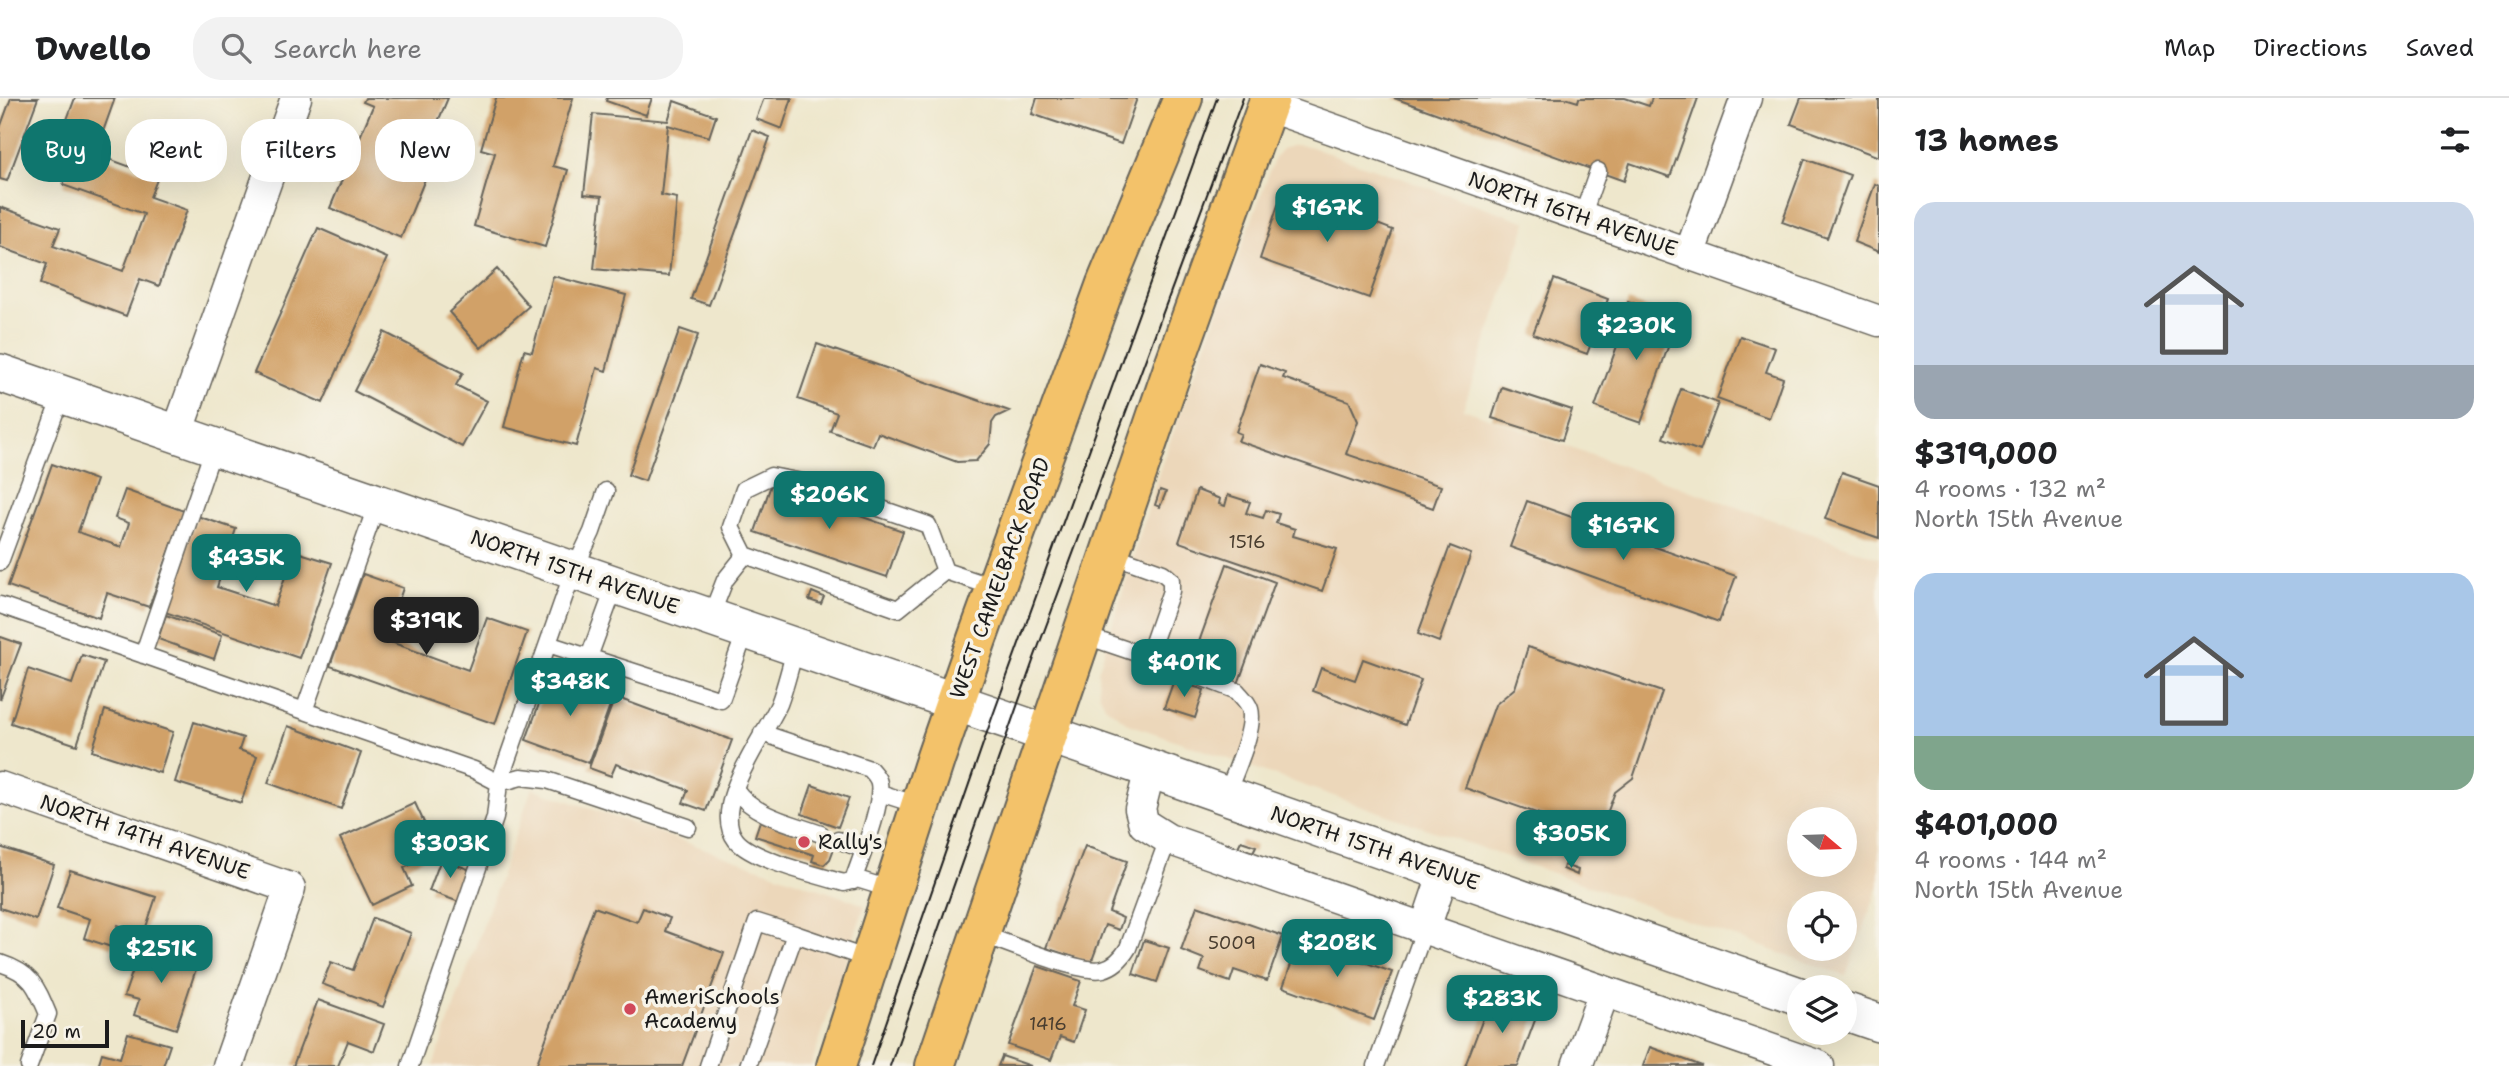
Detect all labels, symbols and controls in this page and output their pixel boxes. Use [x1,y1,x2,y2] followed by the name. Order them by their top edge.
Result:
[193,17,683,80] search box
[35,26,151,71] text: Dwello
[217,29,255,67] icon: search
[273,31,422,66] text: Search here
[2164,32,2215,64] text: Map
[2253,32,2368,64] text: Directions
[2406,32,2474,64] text: Saved
[21,119,111,182] chip: Buy
[125,119,227,182] chip: Rent
[241,119,361,182] chip: Filters
[375,119,475,182] chip: New
[1914,120,2059,161] text: 13 homes
[2436,121,2474,159] icon: filters
[1465,165,1681,263] street label: NORTH 16TH AVENUE
[1278,184,1376,244] pin: $167K
[1291,192,1363,222] text: $167K
[2131,247,2257,373] icon: home
[1587,302,1685,362] pin: $230K
[1597,310,1675,340] text: $230K
[1914,433,2058,474] text: $319,000
[943,453,1057,703] street label: WEST CAMELBACK ROAD
[780,472,878,531] pin: $206K
[1914,474,2106,504] text: 4 rooms · 132 m²
[790,479,868,509] text: $206K
[1574,503,1672,562] pin: $167K
[1914,504,2123,534] text: North 15th Avenue
[1587,510,1659,540] text: $167K
[467,523,683,621] street label: NORTH 15TH AVENUE
[1228,530,1266,554] house number: 1516
[197,534,295,594] pin: $435K
[208,542,284,572] text: $435K
[377,598,475,657] pin: $319K
[390,605,462,635] text: $319K
[2131,618,2257,744] icon: home
[1135,640,1233,699] pin: $401K
[1147,647,1221,677] text: $401K
[521,658,619,718] pin: $348K
[530,666,610,696] text: $348K
[36,788,254,886] street label: NORTH 14TH AVENUE
[1267,799,1483,897] street label: NORTH 15TH AVENUE
[1914,804,2058,845] text: $401,000
[1787,807,1857,877] north arrow
[1787,807,1857,1045] map controls
[1522,810,1620,870] pin: $305K
[1532,818,1610,848] text: $305K
[401,820,499,880] pin: $303K
[411,828,489,858] text: $303K
[818,828,883,856] place label: Rally's
[796,834,812,850] marker: Rally's
[1914,845,2107,875] text: 4 rooms · 144 m²
[1914,875,2123,905] text: North 15th Avenue
[1787,891,1857,961] button: locate
[1288,920,1386,979] pin: $208K
[112,926,210,985] pin: $251K
[1298,927,1376,957] text: $208K
[1208,931,1256,955] house number: 5009
[126,933,196,963] text: $251K
[1787,975,1857,1045] button: layers
[1453,976,1551,1035] pin: $283K
[644,983,780,1035] place label: AmeriSchools Academy
[1463,983,1541,1013] text: $283K
[622,1001,638,1017] marker: AmeriSchools Academy
[1029,1012,1067,1036] house number: 1416
[21,1017,108,1049] scale bar
[32,1019,81,1044] text: 20 m

